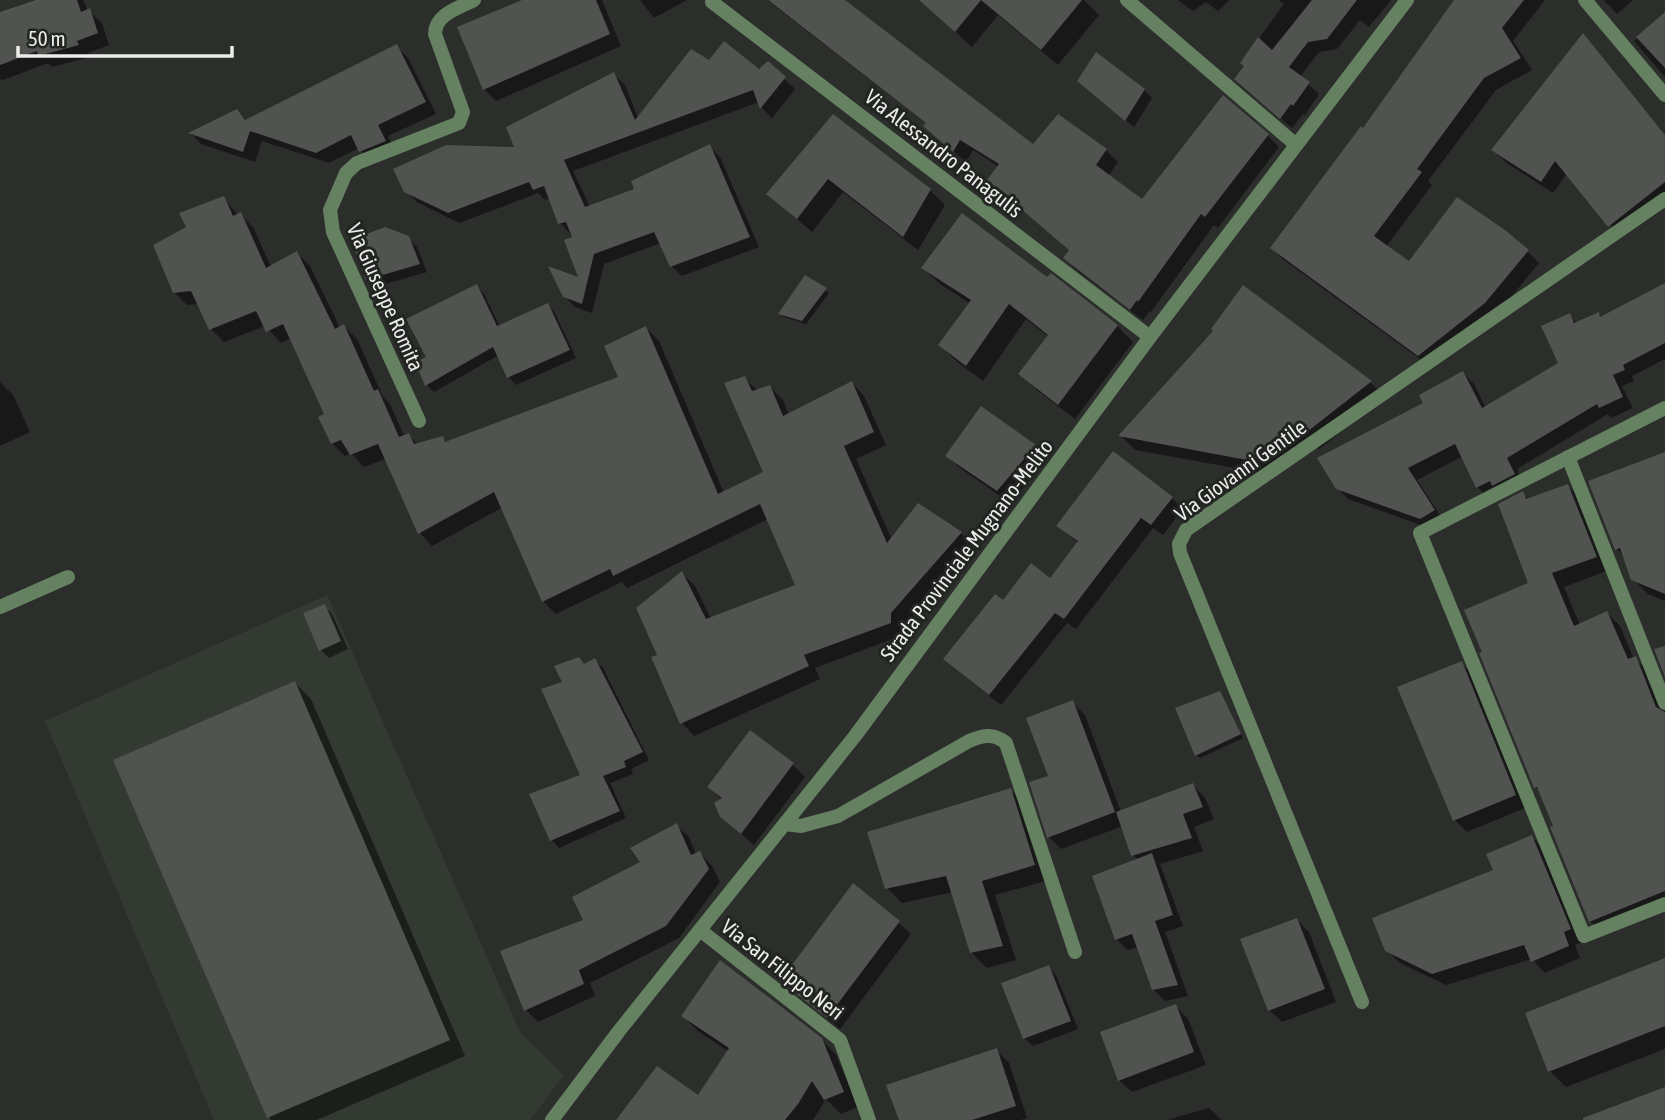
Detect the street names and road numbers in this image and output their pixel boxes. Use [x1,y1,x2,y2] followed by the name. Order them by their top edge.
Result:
[860,84,1028,222] street label: Via Alessandro Panagulis
[343,219,429,375] street label: Via Giuseppe Romita
[1170,414,1310,526] street label: Via Giovanni Gentile
[875,435,1057,665] street label: Strada Provinciale Mugnano-Melito
[717,914,849,1024] street label: Via San Filippo Neri

